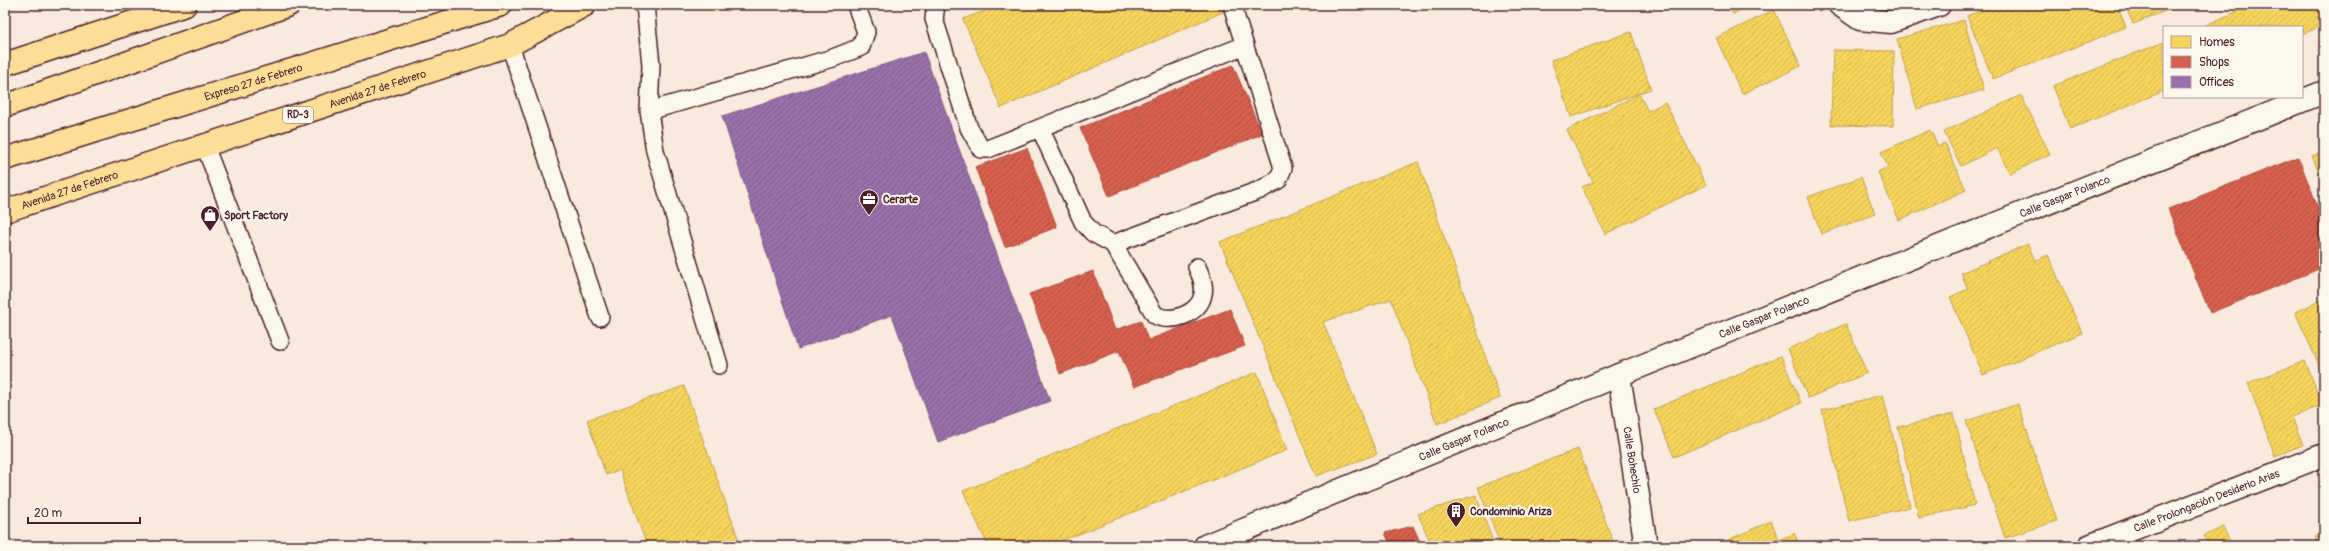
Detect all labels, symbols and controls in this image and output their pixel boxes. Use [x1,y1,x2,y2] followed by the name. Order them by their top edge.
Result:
[2163,26,2303,98] legend
[2199,35,2235,50] text: Homes
[2199,55,2230,70] text: Shops
[203,61,304,103] street label: Expreso 27 de Febrero
[327,67,428,111] street label: Avenida 27 de Febrero
[2199,75,2235,90] text: Offices
[283,107,313,123] road number: RD-3
[19,168,120,212] street label: Avenida 27 de Febrero
[2017,172,2112,220] street label: Calle Gaspar Polanco
[858,188,880,216] office icon: Cerarte
[883,193,919,206] place label: Cerarte
[199,204,221,232] shop icon: Sport Factory
[224,209,288,222] place label: Sport Factory
[1717,293,1811,341] street label: Calle Gaspar Polanco
[1417,415,1511,463] street label: Calle Gaspar Polanco
[1621,426,1644,494] street label: Calle Bohechío
[2132,466,2281,535] street label: Calle Prolongación Desiderio Arias
[28,499,140,525] scale bar
[1445,500,1467,528] building icon: Condominio Ariza
[1470,505,1552,518] place label: Condominio Ariza
[34,506,63,521] text: 20 m

